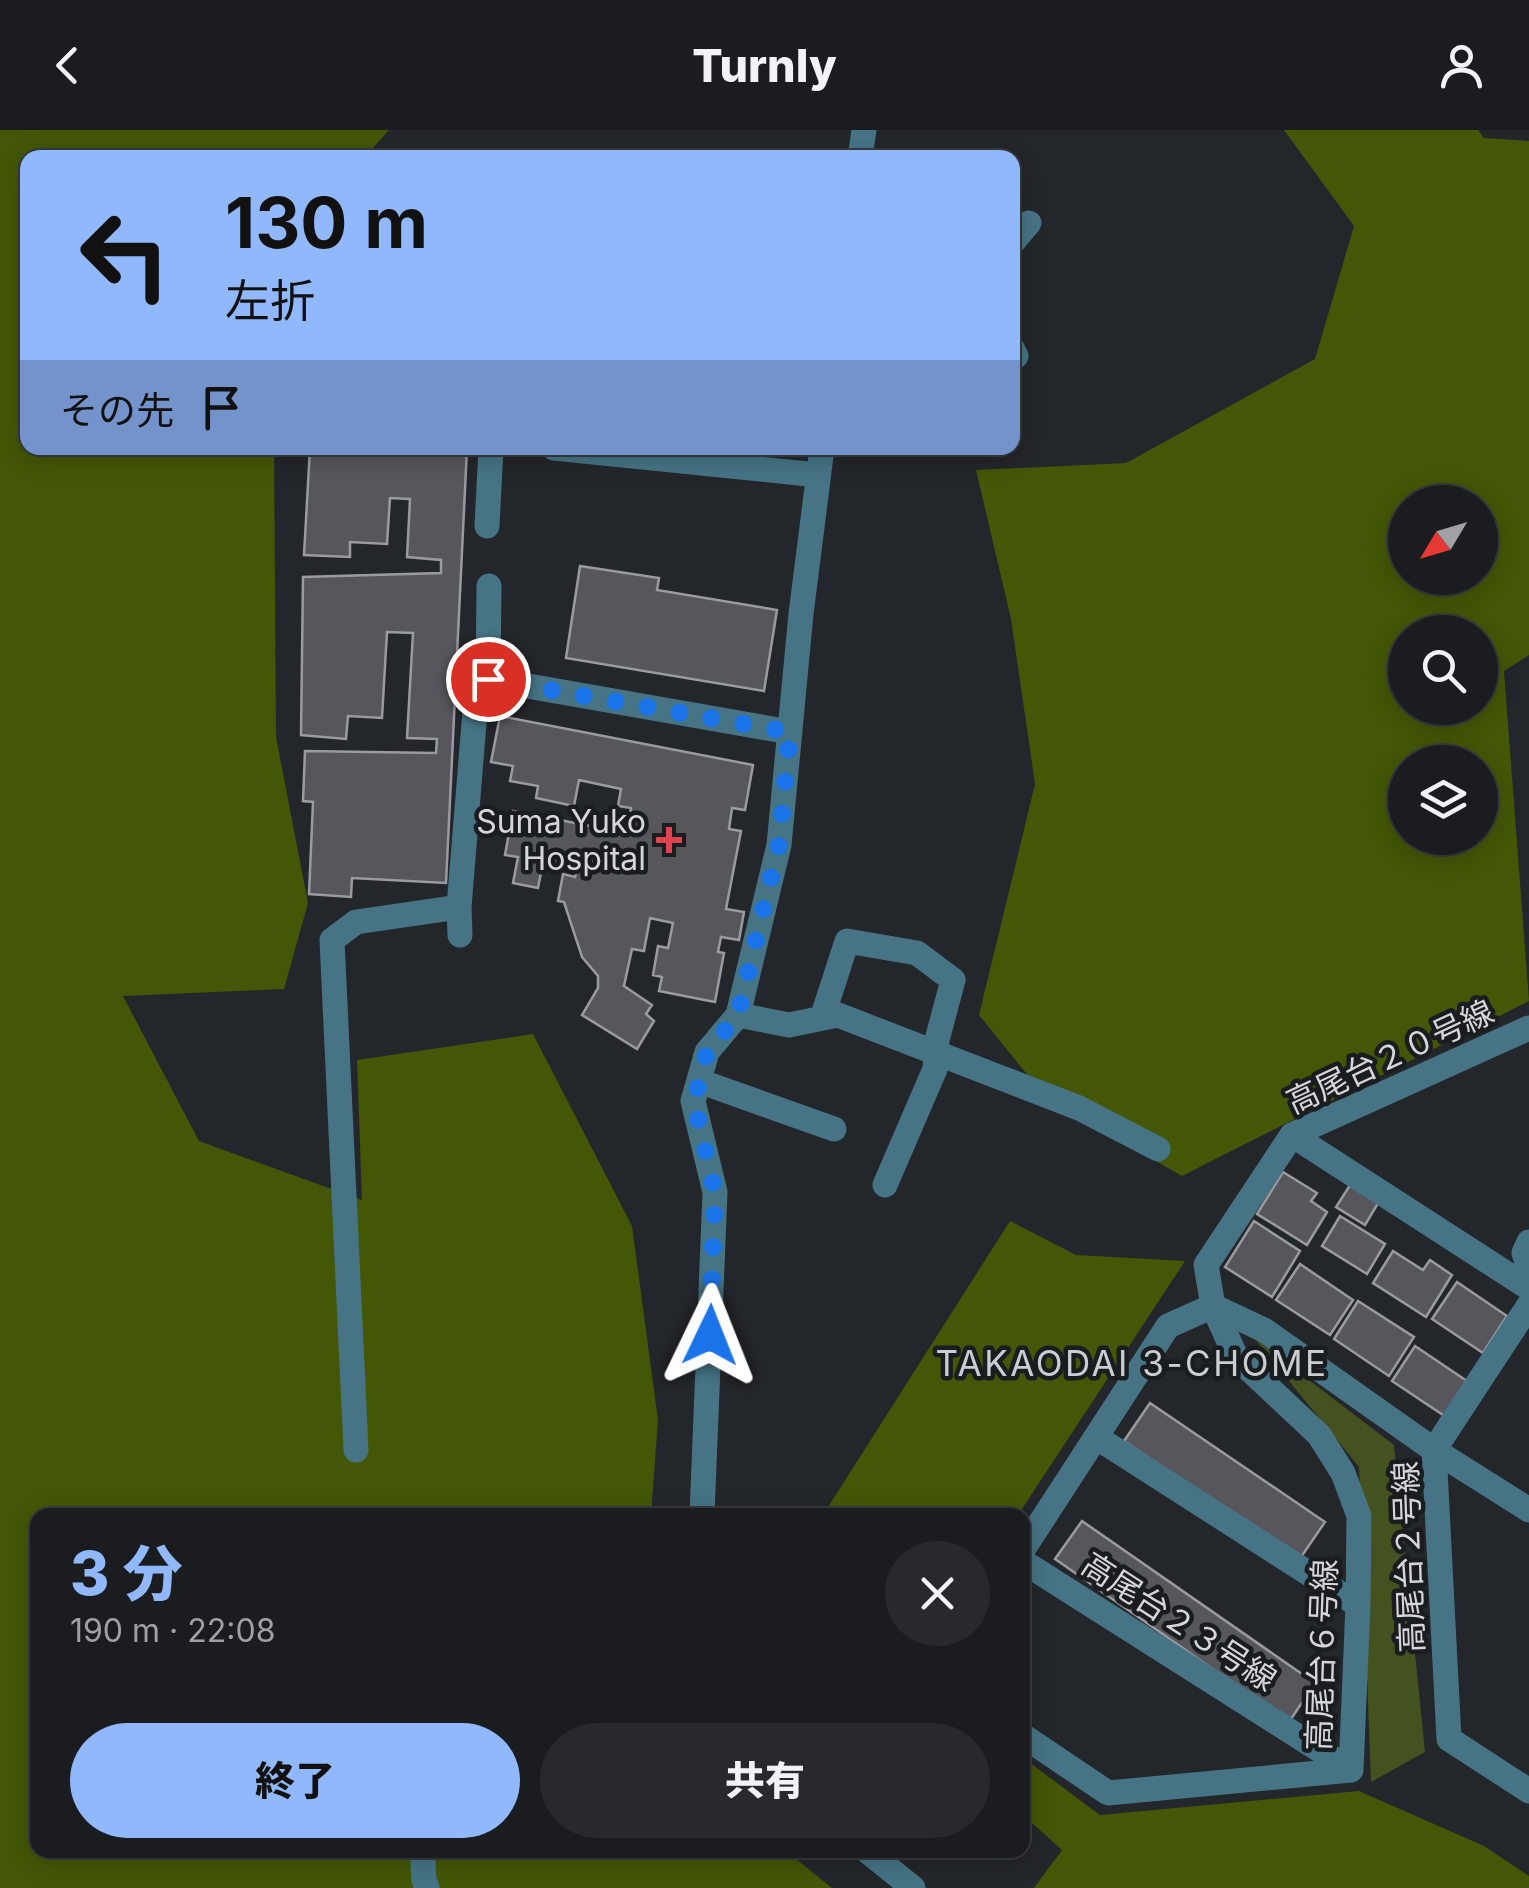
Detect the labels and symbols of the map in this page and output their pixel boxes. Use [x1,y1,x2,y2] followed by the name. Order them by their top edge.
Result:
[1388,485,1498,595] north arrow
[446,637,531,722] pin
[476,802,646,878] place label: Suma Yuko Hospital
[656,827,682,853] marker: Suma Yuko Hospital
[1280,992,1500,1122] street label: 高尾台２０号線
[658,1283,762,1387] position arrow
[935,1342,1329,1384] district label: TAKAODAI 3-CHOME
[1386,1460,1431,1654] street label: 高尾台２号線
[1075,1544,1284,1699] street label: 高尾台２３号線
[1299,1558,1344,1752] street label: 高尾台６号線

